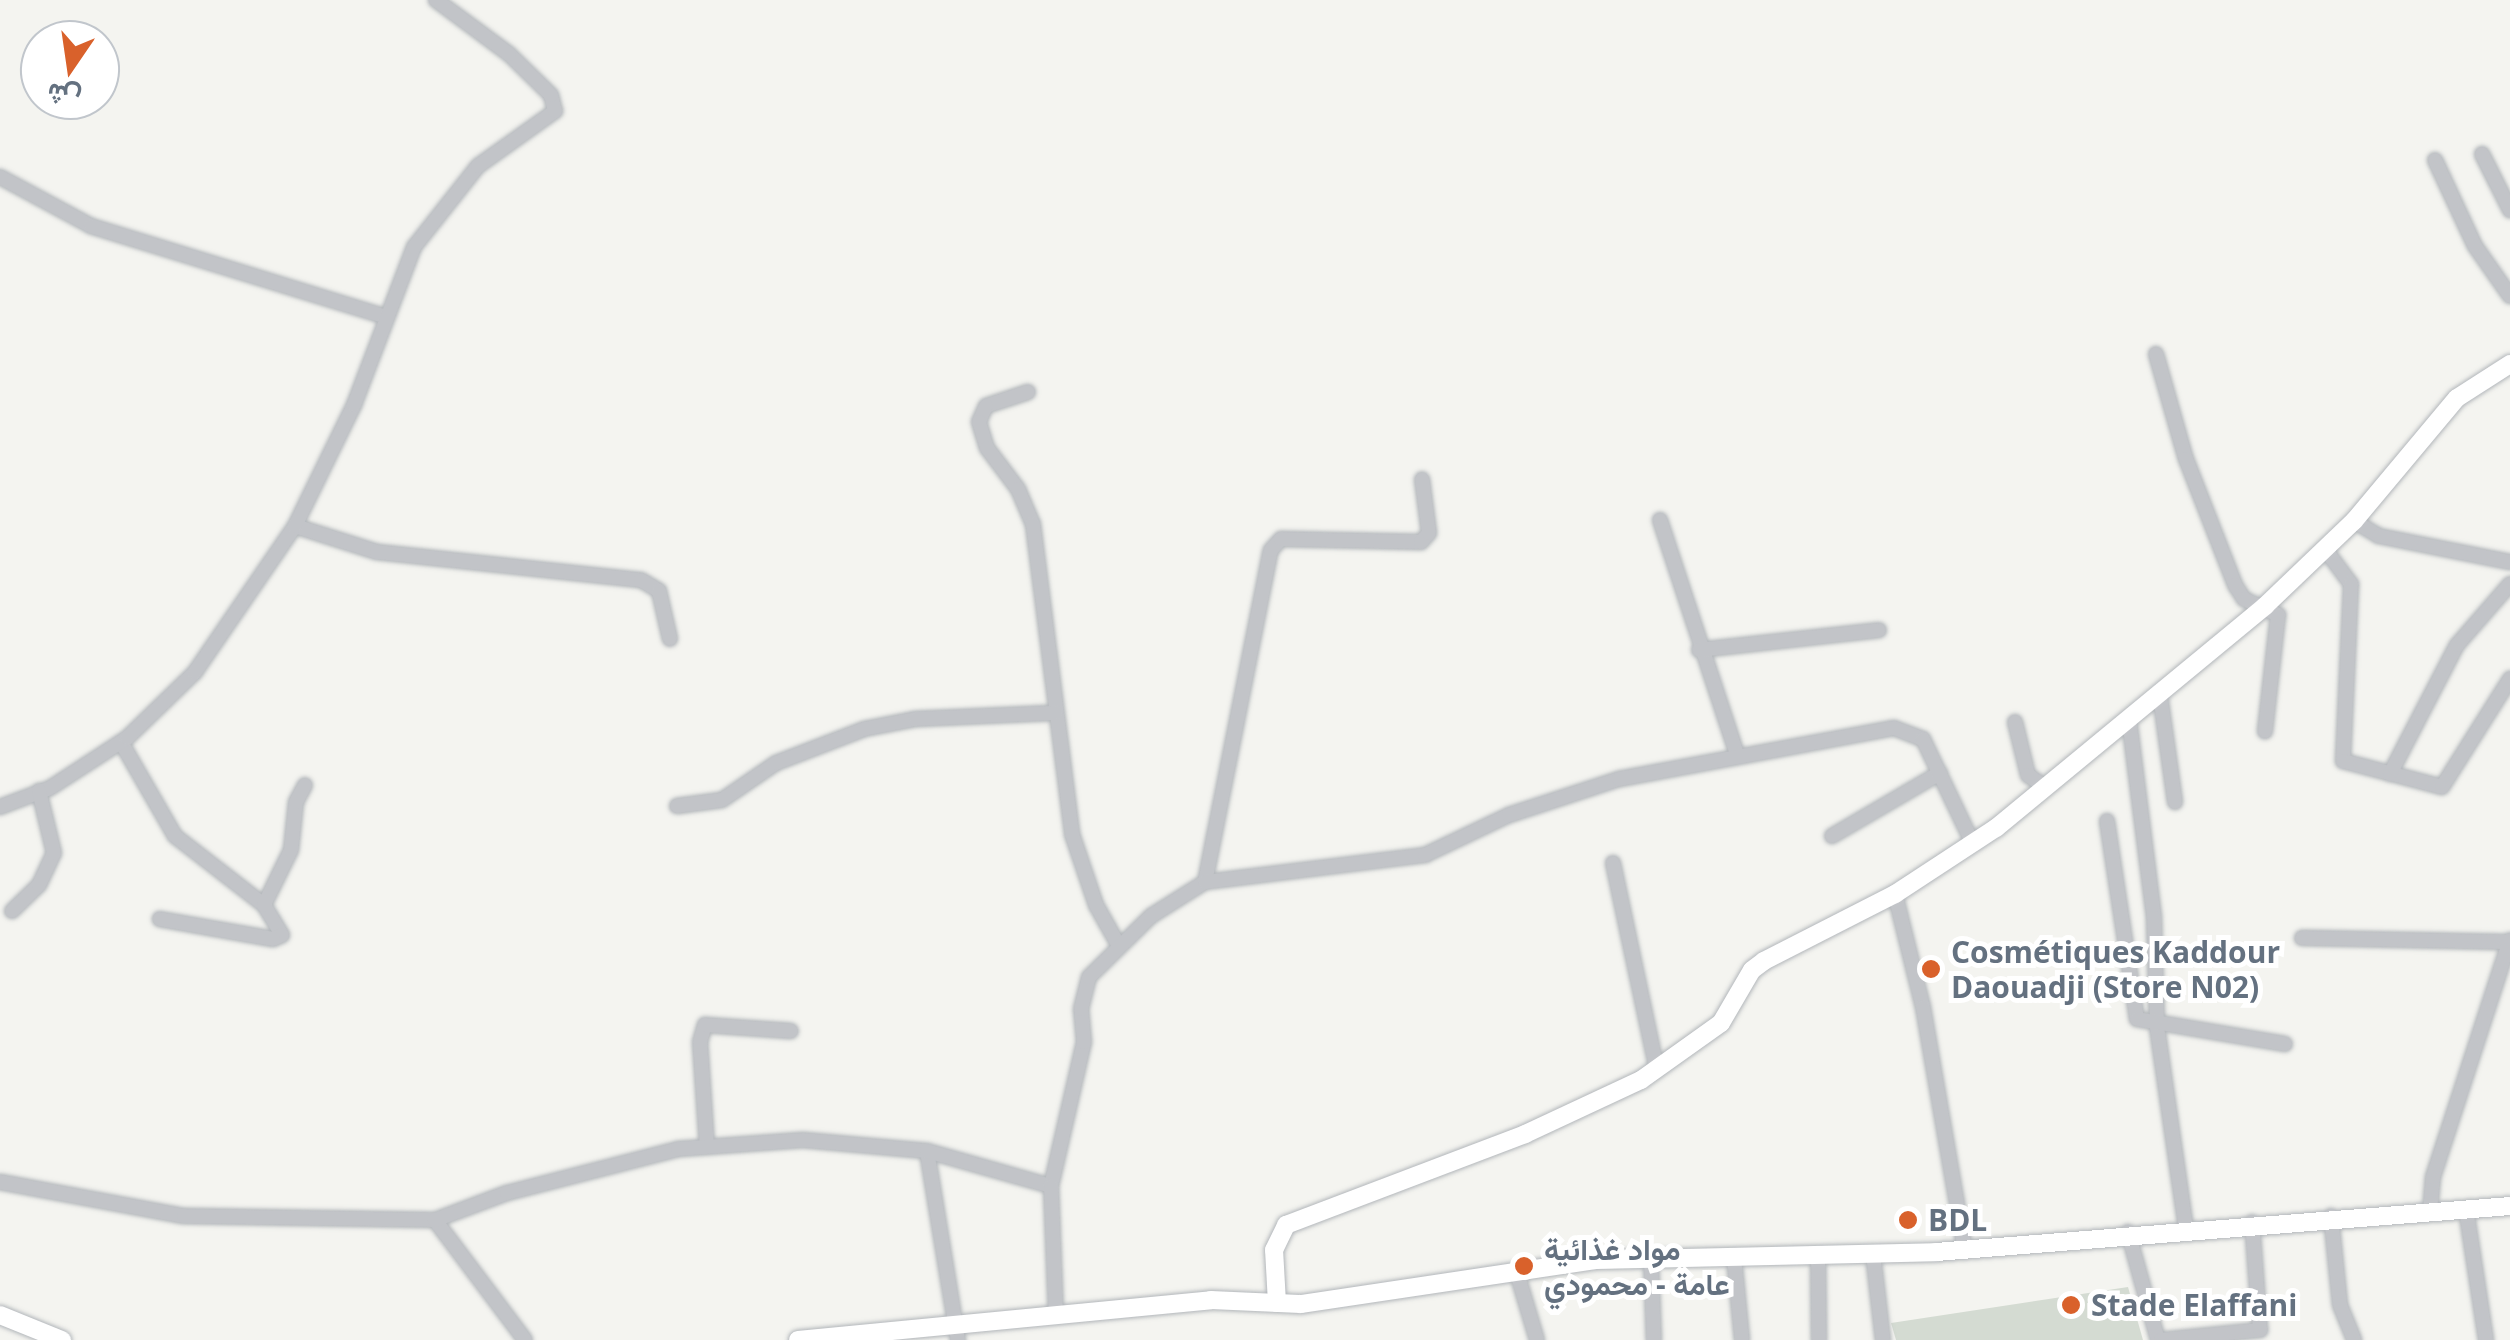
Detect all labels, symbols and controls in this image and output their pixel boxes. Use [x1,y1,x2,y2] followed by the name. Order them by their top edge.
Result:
[20,20,120,120] north arrow
[43,75,84,120] text: ش
[1951,934,2280,1004] place label: Cosmétiques Kaddour Daouadji (Store N02)
[1920,958,1942,980] marker: Cosmétiques Kaddour Daouadji (Store N02)
[1928,1202,1987,1238] place label: BDL
[1897,1209,1919,1231] marker: BDL
[1544,1231,1730,1302] place label: مواد غذائية عامة - محمودي
[1513,1255,1535,1277] marker: مواد غذائية عامة - محمودي
[2091,1287,2297,1323] place label: Stade Elaffani
[2060,1294,2082,1316] marker: Stade Elaffani

